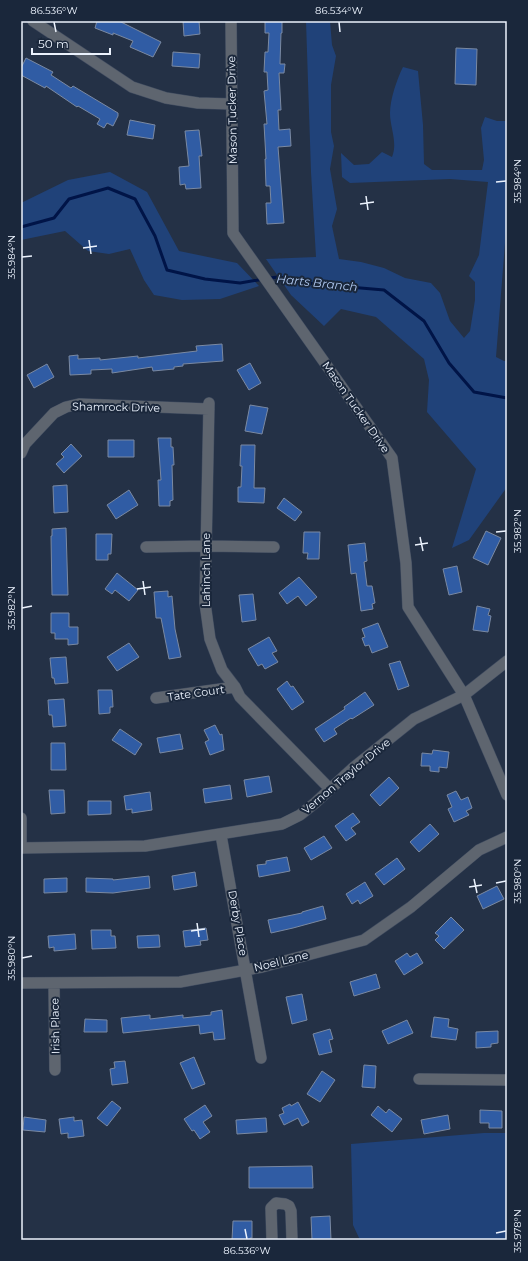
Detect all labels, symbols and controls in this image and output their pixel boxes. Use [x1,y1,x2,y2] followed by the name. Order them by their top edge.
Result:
[30,4,78,17] text: 86.536°W
[315,4,363,17] text: 86.534°W
[32,30,110,56] scale bar
[38,36,69,51] text: 50 m
[224,55,240,164] street label: Mason Tucker Drive
[511,159,524,203] text: 35.984°N
[5,235,18,279] text: 35.984°N
[276,271,358,294] water label: Harts Branch
[319,359,393,456] street label: Mason Tucker Drive
[72,399,160,415] street label: Shamrock Drive
[511,509,524,553] text: 35.982°N
[199,533,213,607] street label: Lahinch Lane
[5,586,18,630] text: 35.982°N
[167,682,226,704] street label: Tate Court
[299,735,393,817] street label: Vernon Traylor Drive
[511,859,524,903] text: 35.980°N
[225,889,251,957] street label: Derby Place
[5,936,18,980] text: 35.980°N
[252,947,310,974] street label: Noel Lane
[48,997,62,1054] street label: Irish Place
[511,1209,524,1253] text: 35.978°N
[223,1244,271,1257] text: 86.536°W

